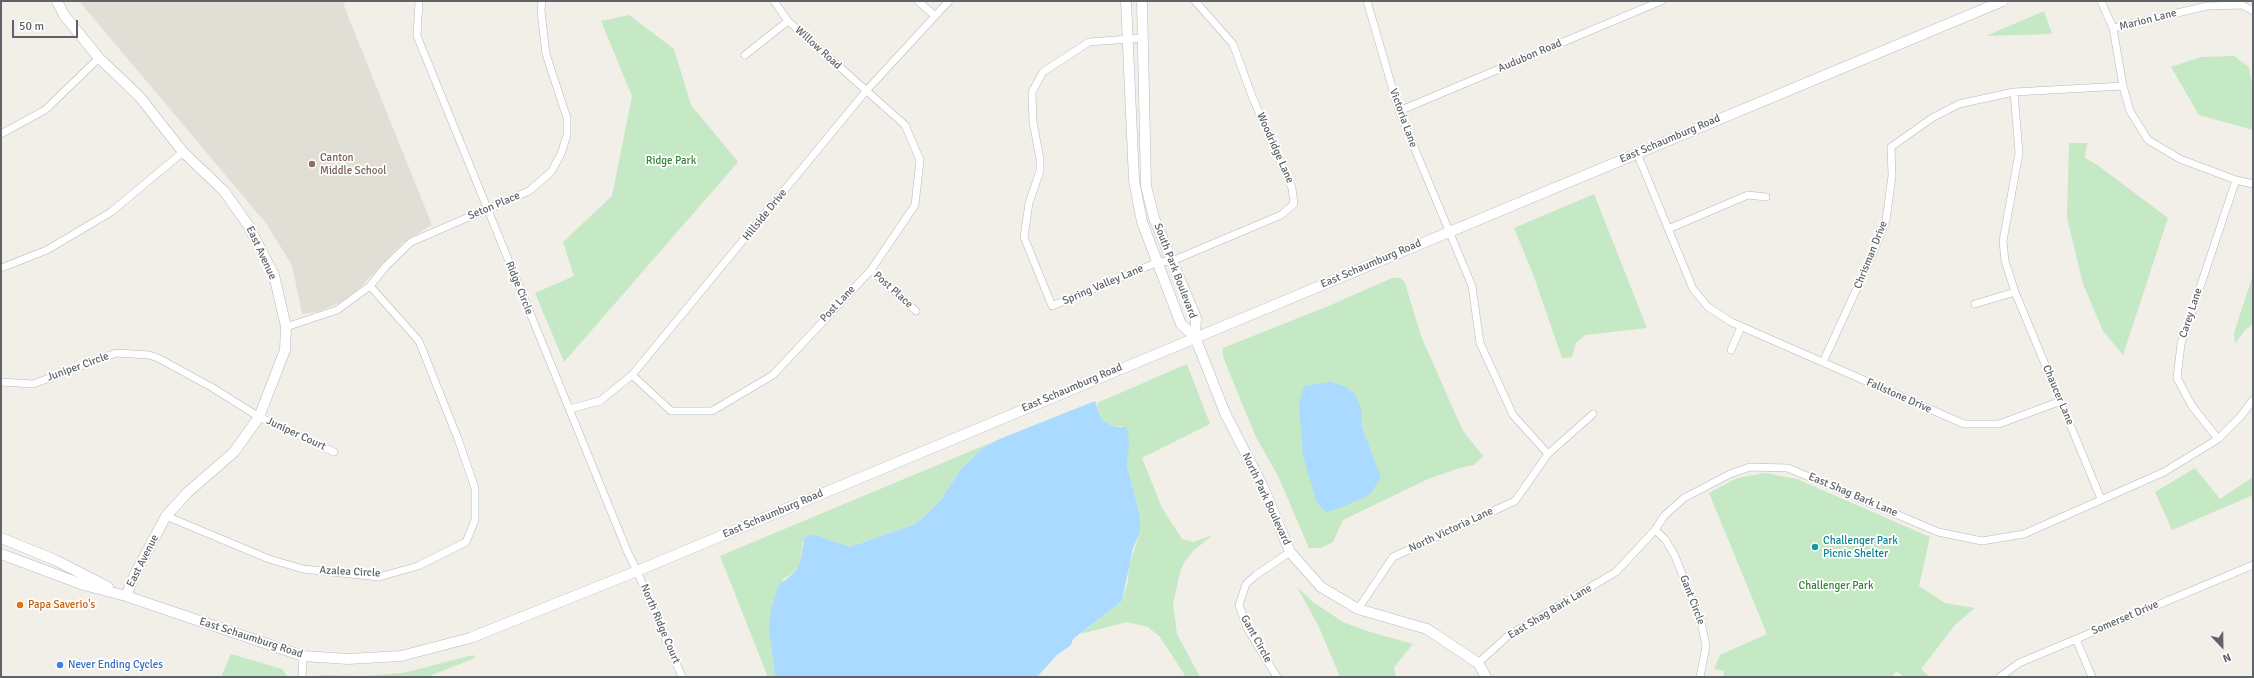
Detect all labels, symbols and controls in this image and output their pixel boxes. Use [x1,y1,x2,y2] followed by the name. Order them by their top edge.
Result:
[2118,7,2178,33] street label: Marion Lane
[14,12,80,38] scale bar
[19,19,44,34] text: 50 m
[792,24,844,72] street label: Willow Road
[1496,37,1564,75] street label: Audubon Road
[1386,87,1420,149] street label: Victoria Lane
[1254,111,1296,185] street label: Woodridge Lane
[1618,112,1722,166] street label: East Schaumburg Road
[320,151,387,177] place label: Canton Middle School
[646,154,696,168] park label: Ridge Park
[307,159,317,169] marker: Canton Middle School
[740,186,790,244] street label: Hillside Drive
[466,189,522,223] street label: Seton Place
[1851,219,1891,291] street label: Chrisman Drive
[1151,222,1199,320] street label: South Park Boulevard
[243,224,279,282] street label: East Avenue
[1319,237,1423,291] street label: East Schaumburg Road
[502,259,536,317] street label: Ridge Circle
[1061,262,1145,308] street label: Spring Valley Lane
[871,269,915,311] street label: Post Place
[818,283,858,325] street label: Post Lane
[2177,286,2205,340] street label: Carey Lane
[45,350,111,384] street label: Juniper Circle
[1020,361,1124,415] street label: East Schaumburg Road
[2039,363,2077,427] street label: Chaucer Lane
[1864,376,1934,416] street label: Fallstone Drive
[264,414,328,454] street label: Juniper Court
[1239,451,1293,547] street label: North Park Boulevard
[1806,470,1900,520] street label: East Shag Bark Lane
[721,487,825,541] street label: East Schaumburg Road
[1407,505,1495,555] street label: North Victoria Lane
[124,533,162,589] street label: East Avenue
[1823,534,1898,560] place label: Challenger Park Picnic Shelter
[1810,542,1820,552] marker: Challenger Park Picnic Shelter
[319,564,381,580] street label: Azalea Circle
[1676,573,1708,627] street label: Gant Circle
[1799,579,1873,593] park label: Challenger Park
[637,582,683,666] street label: North Ridge Court
[1506,582,1594,642] street label: East Shag Bark Lane
[28,598,95,612] place label: Papa Saverio's
[2090,598,2160,638] street label: Somerset Drive
[15,600,25,610] marker: Papa Saverio's
[1238,613,1274,665] street label: Gant Circle
[198,615,304,661] street label: East Schaumburg Road
[2202,626,2242,666] north arrow
[2221,650,2233,665] text: N
[68,658,163,672] place label: Never Ending Cycles
[55,660,65,670] marker: Never Ending Cycles

